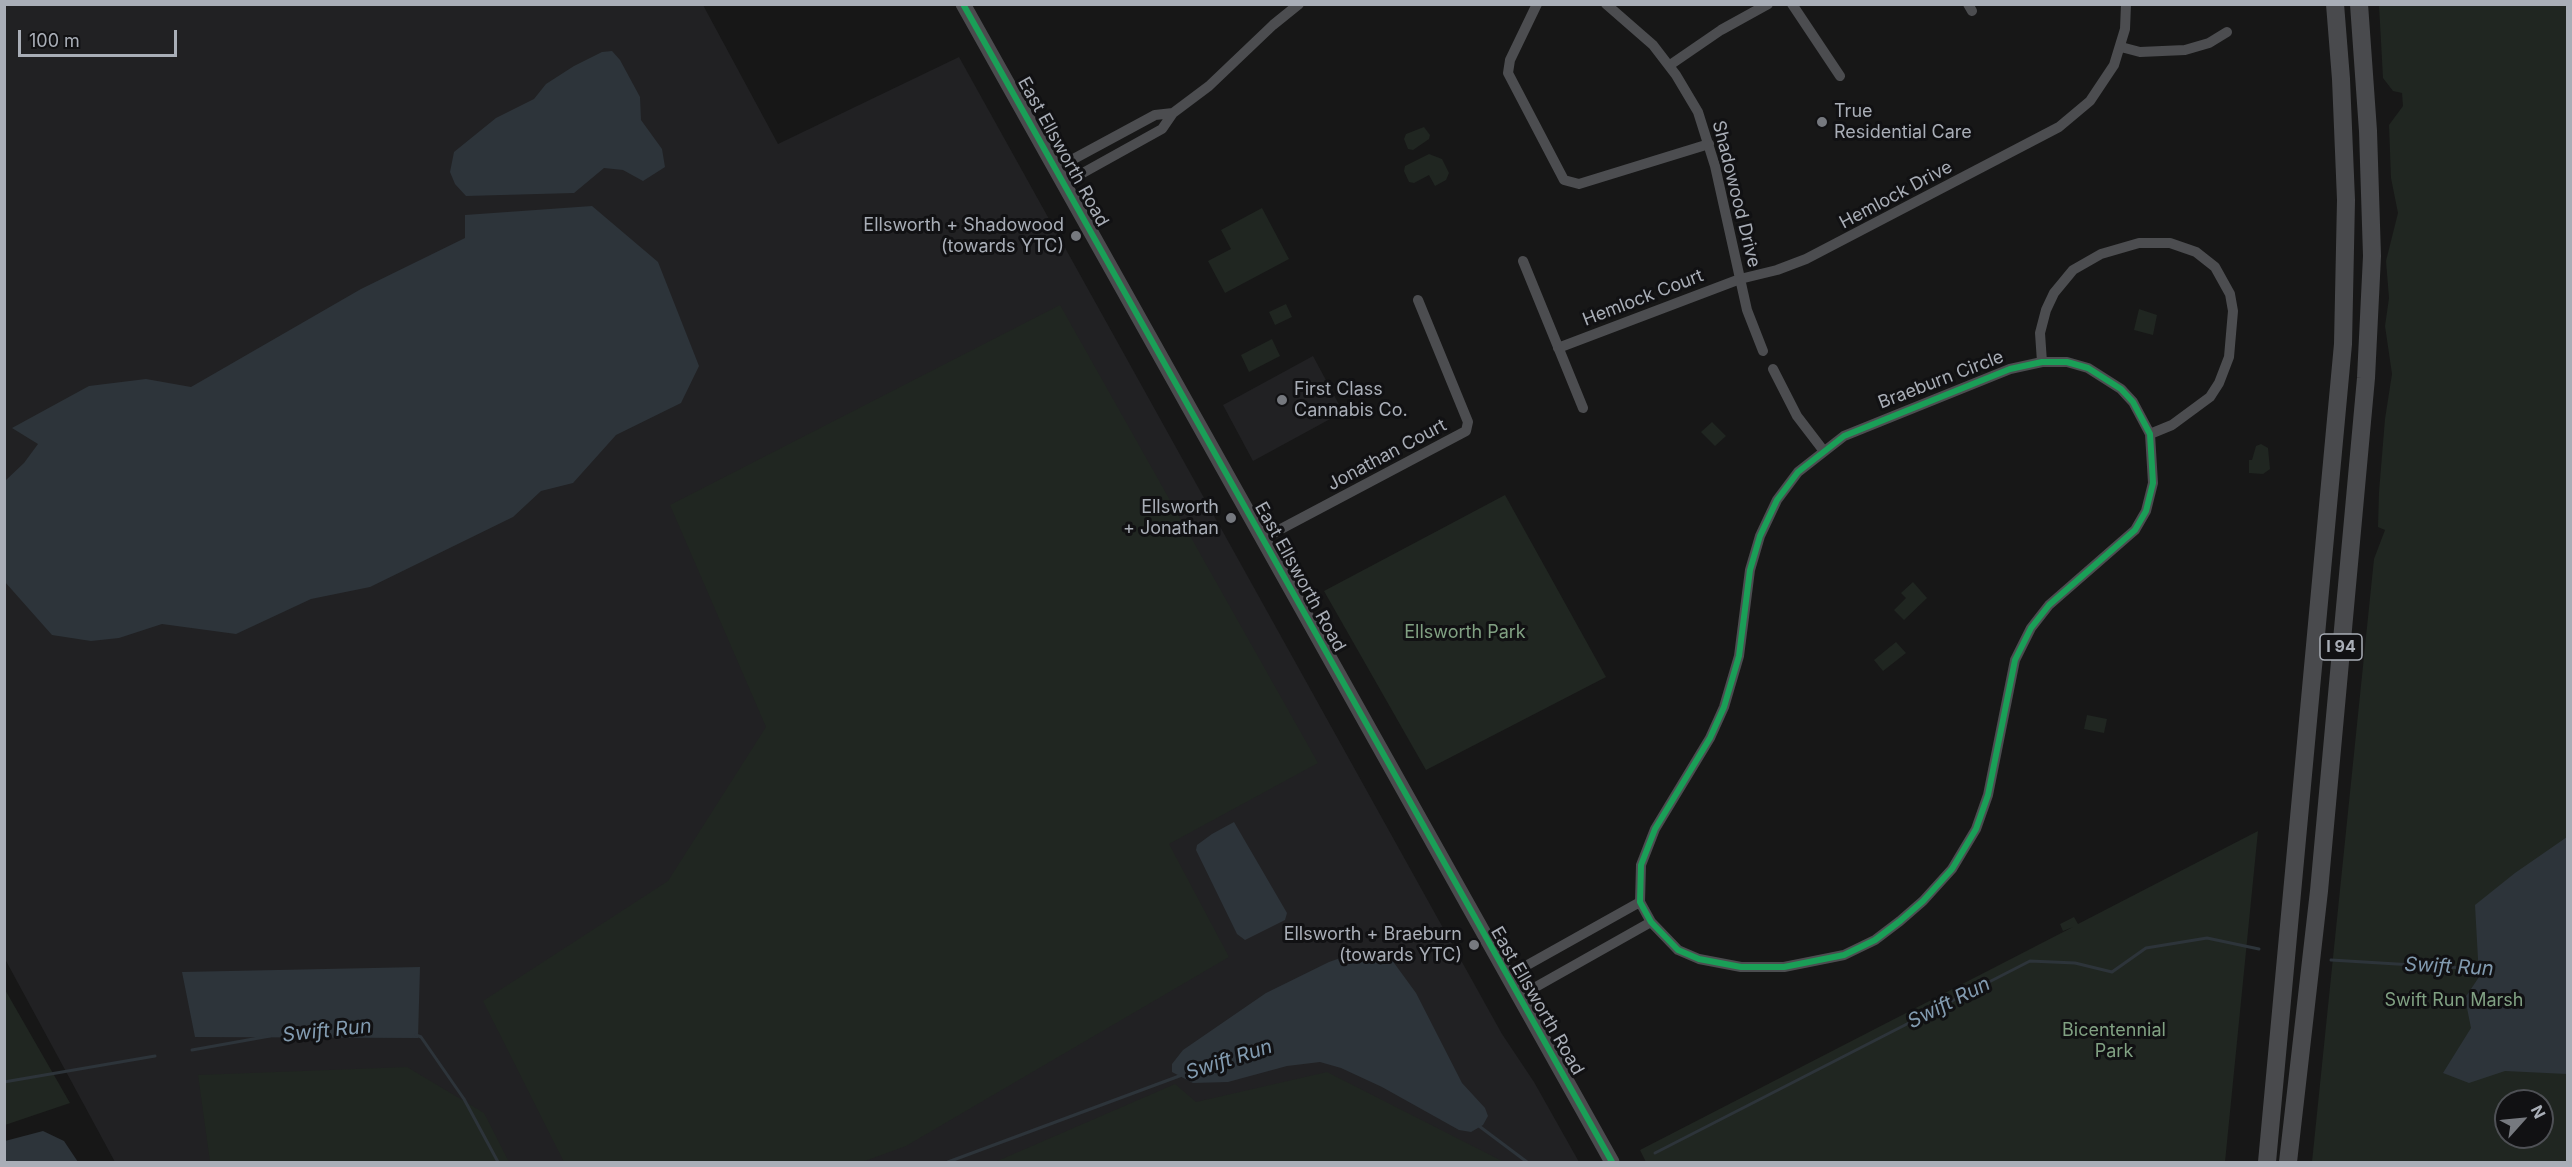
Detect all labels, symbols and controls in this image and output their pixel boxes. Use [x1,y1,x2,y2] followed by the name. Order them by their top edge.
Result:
[21,18,180,56] scale bar
[29,30,80,51] text: 100 m
[1013,73,1113,231] street label: East Ellsworth Road
[1834,101,1972,144] place label: True Residential Care
[1815,115,1829,129] marker: True Residential Care
[1707,118,1765,270] street label: Shadowood Drive
[1836,156,1956,234] street label: Hemlock Drive
[863,215,1064,258] place label: Ellsworth + Shadowood (towards YTC)
[1069,229,1083,243] marker: Ellsworth + Shadowood (towards YTC)
[1580,265,1706,331] street label: Hemlock Court
[1875,346,2007,414] street label: Braeburn Circle
[1294,379,1408,422] place label: First Class Cannabis Co.
[1275,393,1289,407] marker: First Class Cannabis Co.
[1324,415,1450,495] street label: Jonathan Court
[1123,497,1219,540] place label: Ellsworth + Jonathan
[1250,498,1350,656] street label: East Ellsworth Road
[1224,511,1238,525] marker: Ellsworth + Jonathan
[1404,622,1526,644] park label: Ellsworth Park
[2320,634,2362,660] road number: I 94
[1486,923,1588,1079] street label: East Ellsworth Road
[1284,924,1462,966] place label: Ellsworth + Braeburn (towards YTC)
[1467,938,1481,952] marker: Ellsworth + Braeburn (towards YTC)
[2404,953,2494,981] water label: Swift Run
[1904,972,1994,1034] water label: Swift Run
[2385,990,2523,1012] park label: Swift Run Marsh
[281,1014,373,1048] water label: Swift Run
[2062,1020,2166,1062] park label: Bicentennial Park
[1183,1035,1275,1085] water label: Swift Run
[2494,1089,2554,1149] north arrow
[2527,1102,2550,1122] text: N

